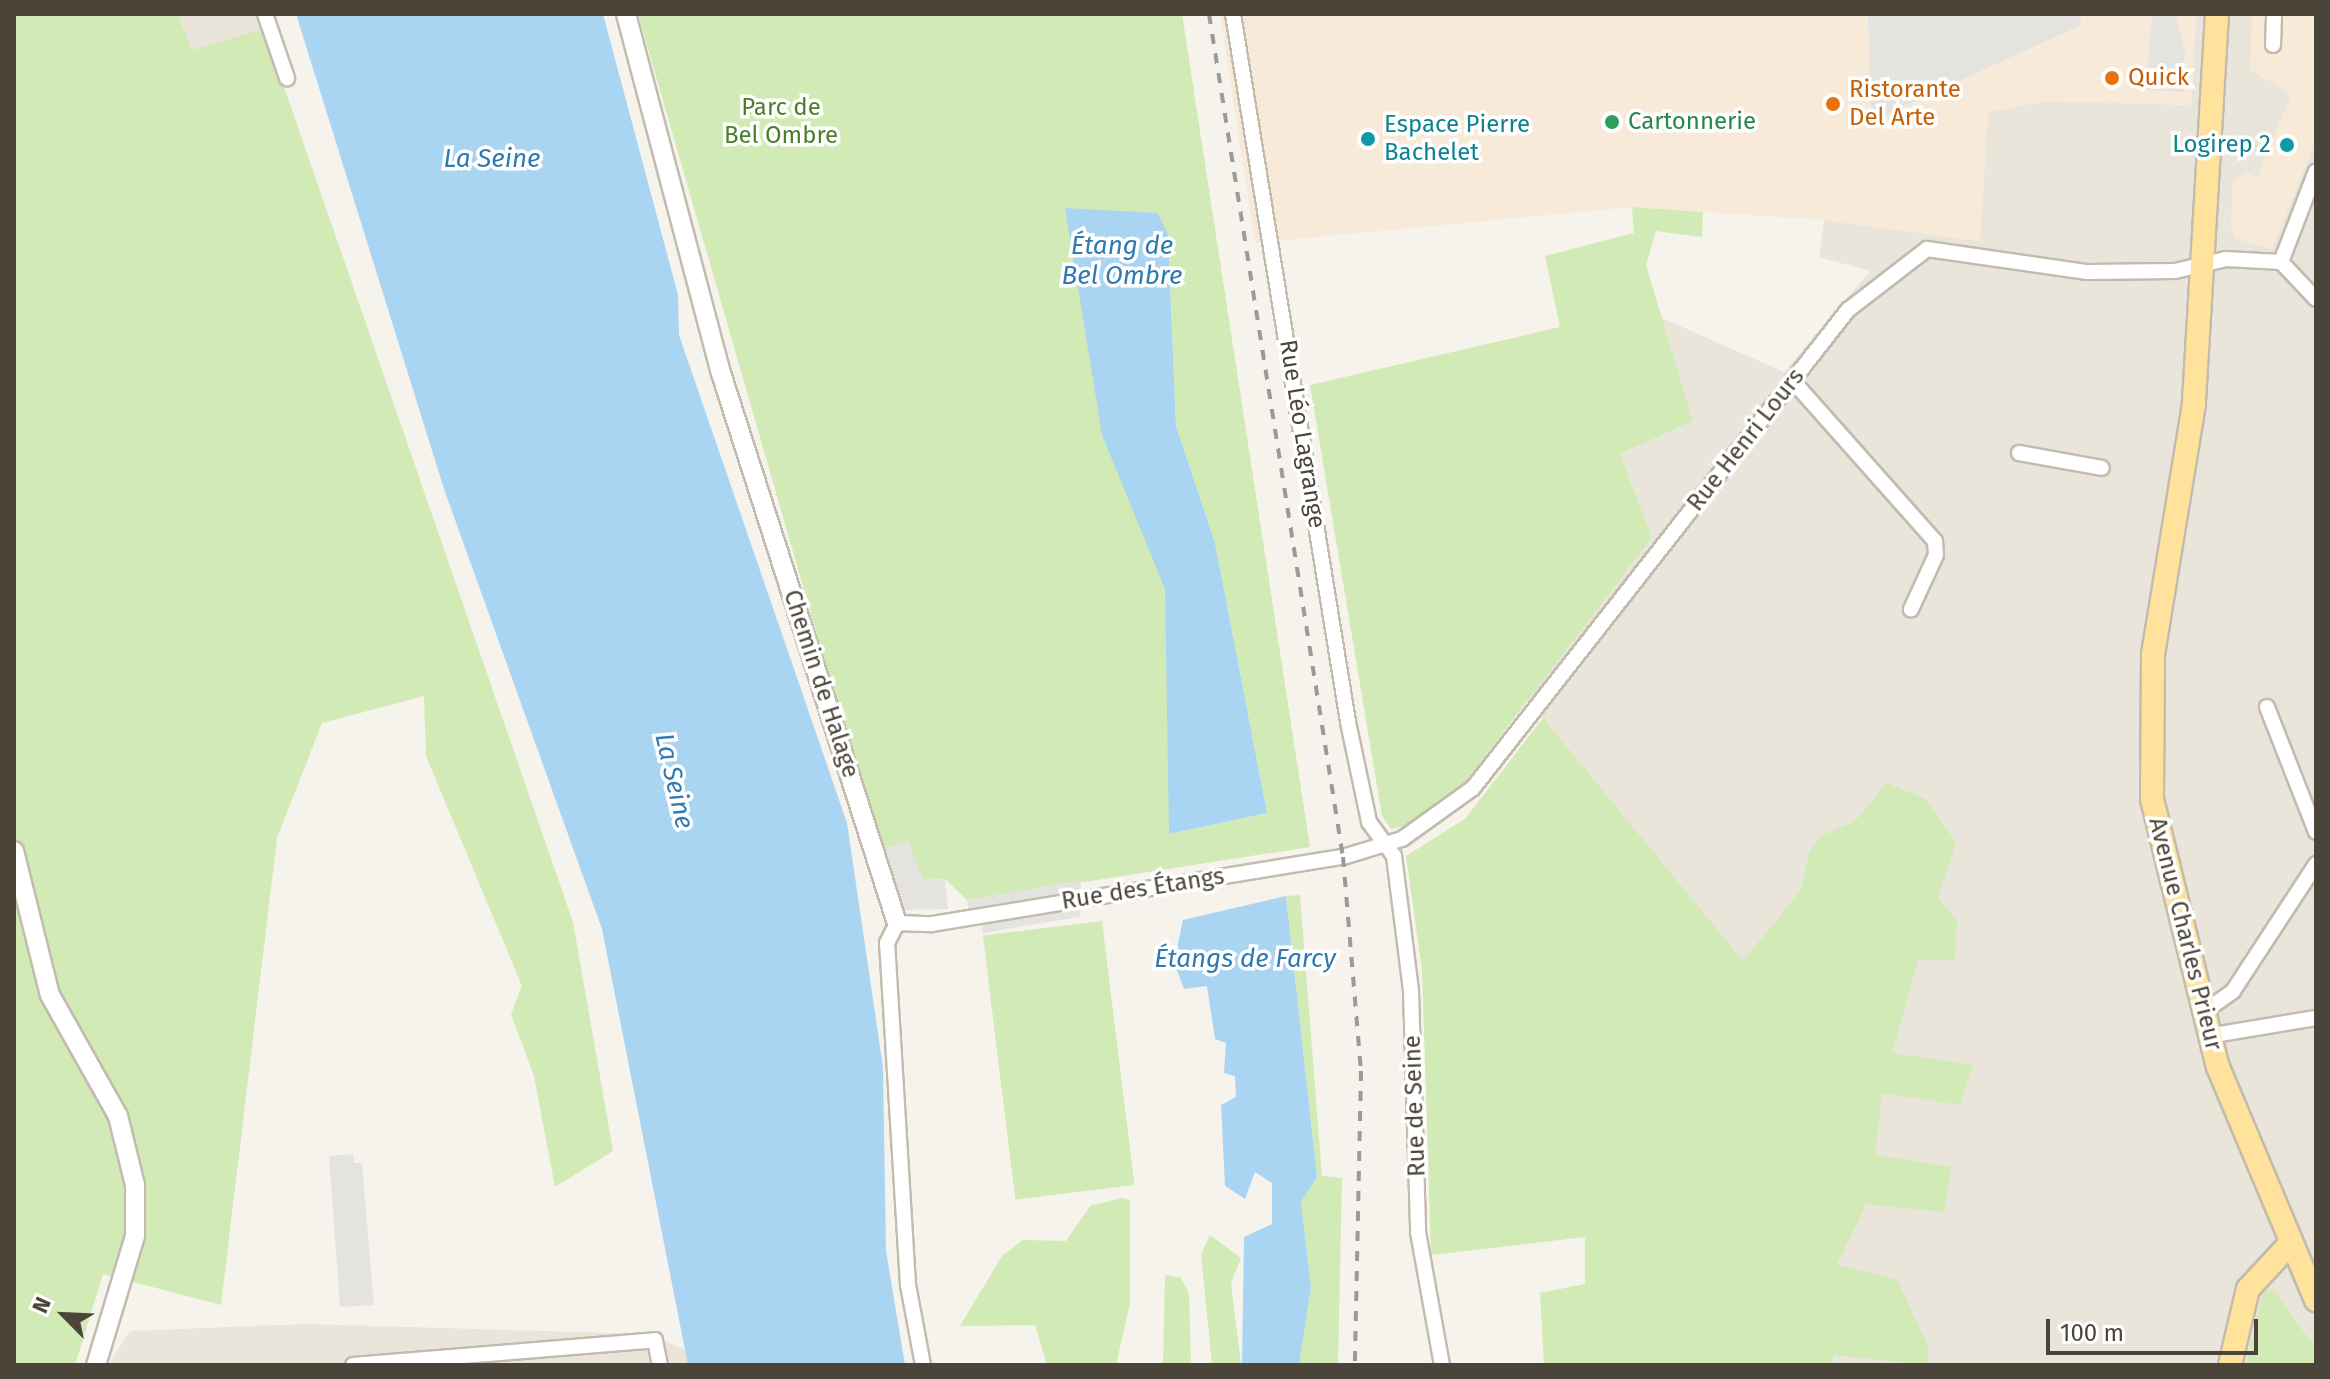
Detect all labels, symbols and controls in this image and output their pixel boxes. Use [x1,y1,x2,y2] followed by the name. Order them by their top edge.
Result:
[2128,64,2189,92] place label: Quick
[2103,69,2121,87] marker: Quick
[1849,76,1961,132] place label: Ristorante Del Arte
[724,94,838,150] park label: Parc de Bel Ombre
[1824,95,1842,113] marker: Ristorante Del Arte
[1628,108,1756,136] place label: Cartonnerie
[1384,111,1530,167] place label: Espace Pierre Bachelet
[1603,113,1621,131] marker: Cartonnerie
[1359,130,1377,148] marker: Espace Pierre Bachelet
[2172,131,2271,159] place label: Logirep 2
[2278,136,2296,154] marker: Logirep 2
[444,143,540,175] water label: La Seine
[1062,230,1182,292] water label: Étang de Bel Ombre
[1273,338,1331,530] street label: Rue Léo Lagrange
[1681,363,1811,517] street label: Rue Henri Lours
[777,586,865,782] street label: Chemin de Halage
[648,730,700,832] water label: La Seine
[2142,815,2228,1053] street label: Avenue Charles Prieur
[1059,862,1227,916] street label: Rue des Étangs
[1154,943,1336,975] water label: Étangs de Farcy
[1398,1035,1432,1177] street label: Rue de Seine
[24,1275,104,1355] north arrow
[26,1293,57,1317] text: N
[2050,1303,2262,1353] scale bar
[2060,1319,2124,1347] text: 100 m

